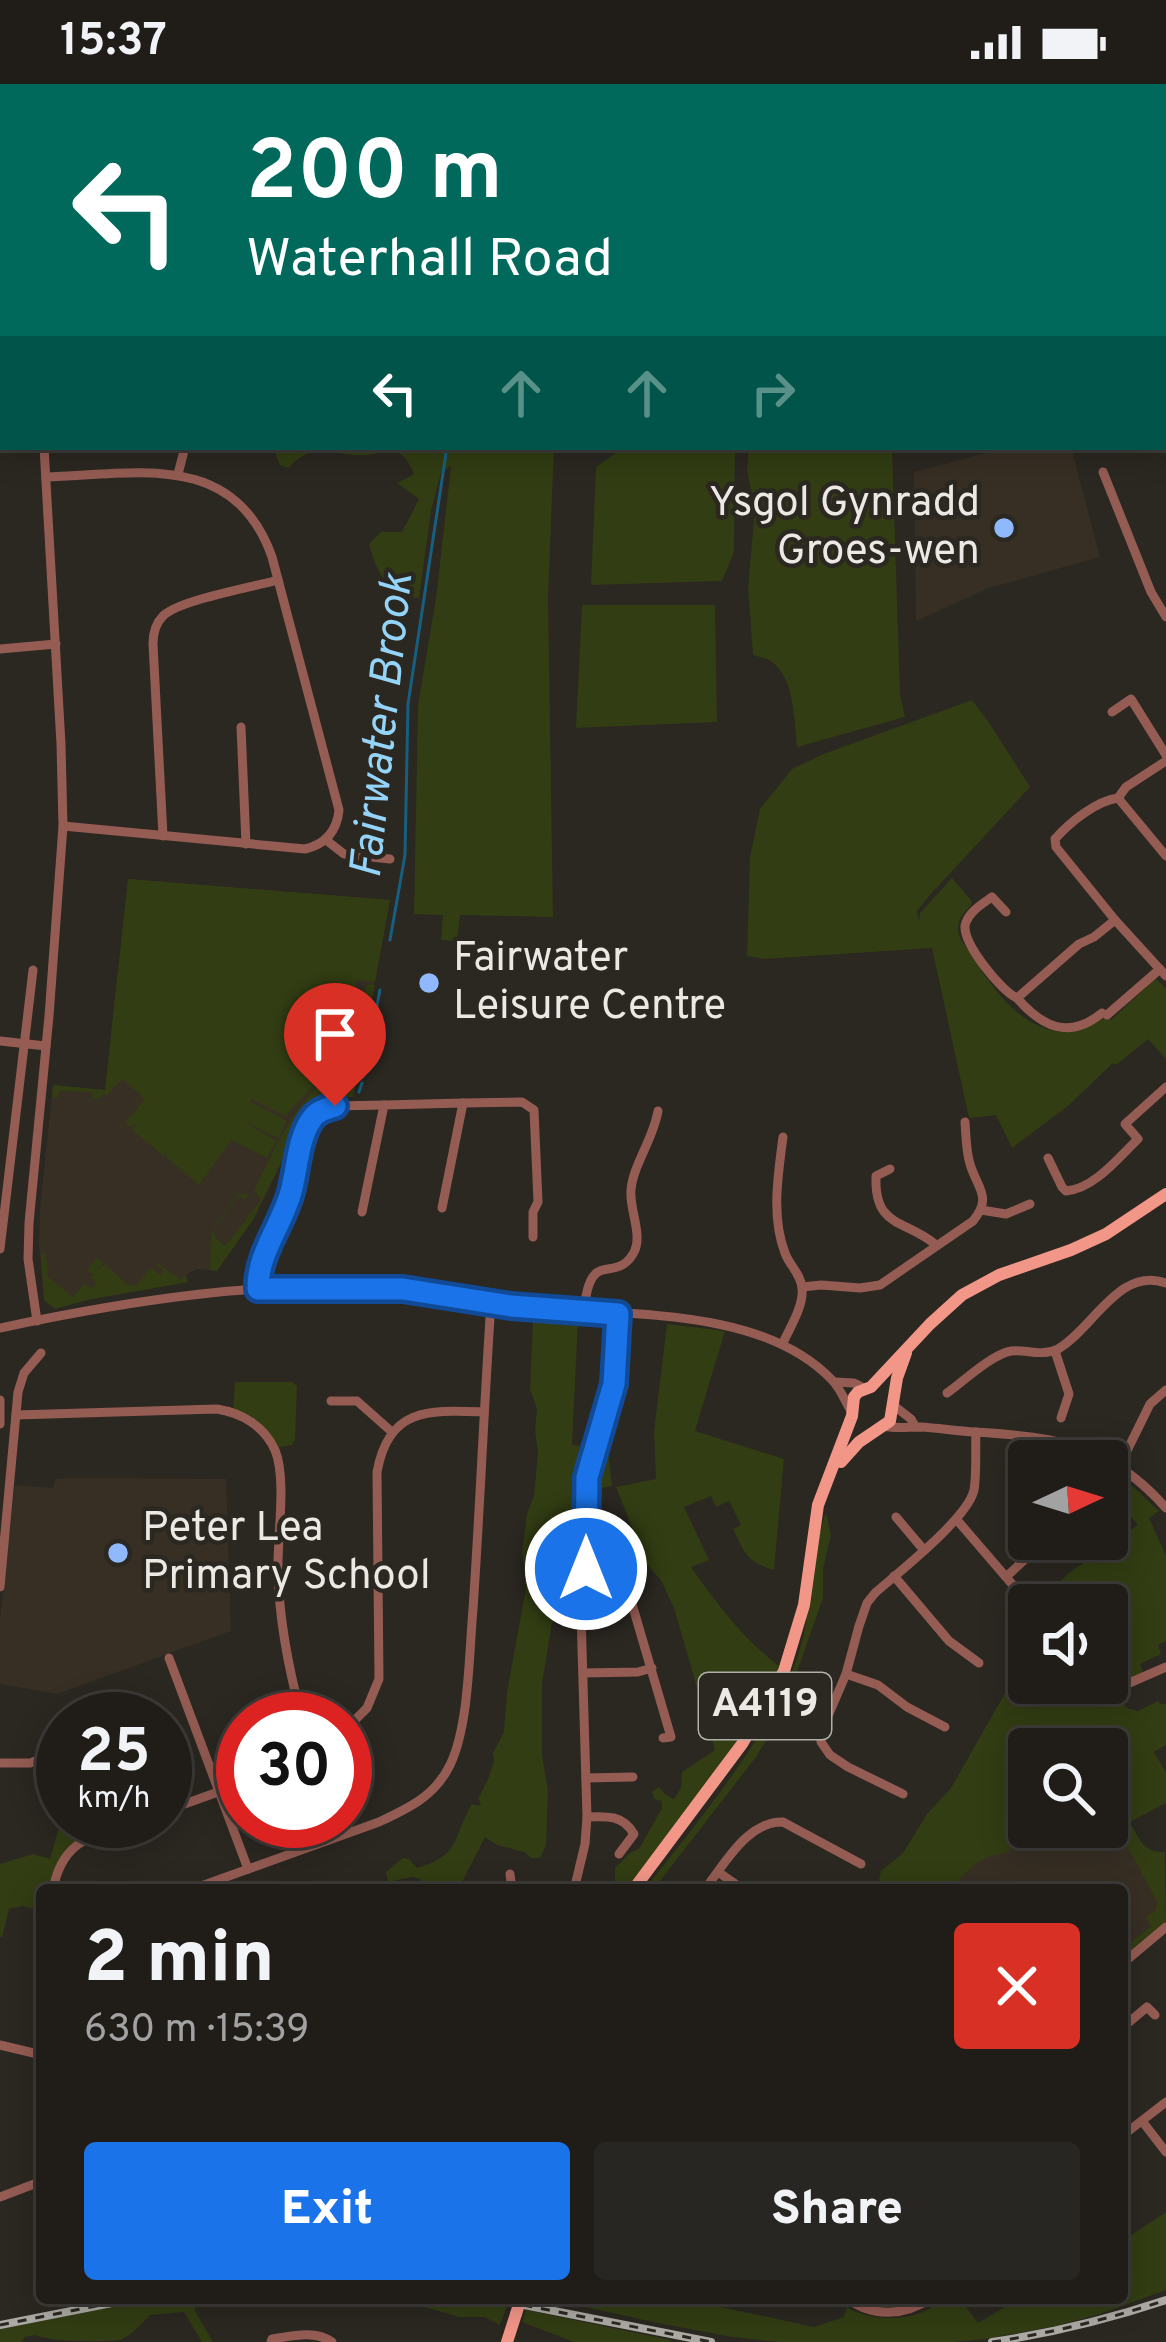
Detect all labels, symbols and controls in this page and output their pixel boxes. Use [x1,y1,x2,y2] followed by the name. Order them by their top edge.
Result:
[60,14,167,71] text: 15:37
[246,123,503,229] text: 200 m
[48,132,204,288] icon: left
[246,227,613,296] text: Waterhall Road
[362,360,428,426] icon: left
[488,360,554,426] icon: ahead
[614,360,680,426] icon: ahead
[740,360,806,426] icon: right
[709,478,980,579] place label: Ysgol Gynradd Groes-wen
[991,515,1017,541] marker: Ysgol Gynradd Groes-wen
[340,569,428,881] water label: Fairwater Brook
[453,933,726,1034] place label: Fairwater Leisure Centre
[416,970,442,996] marker: Fairwater Leisure Centre
[284,983,386,1106] pin
[302,1001,368,1067] icon: arrive
[1008,1440,1128,1560] north arrow
[1008,1440,1128,1848] map controls
[142,1503,431,1604] place label: Peter Lea Primary School
[523,1506,649,1632] position arrow
[105,1540,131,1566] marker: Peter Lea Primary School
[1008,1584,1128,1704] button: sound
[699,1673,831,1739] road number: A4119
[216,1692,372,1848] speed limit sign: 30
[77,1717,151,1793] text: 25
[1008,1728,1128,1848] button: search
[78,1781,150,1818] text: km/h
[84,1916,274,2008] text: 2 min
[954,1923,1080,2049] button: close
[84,2007,309,2056] text: 630 m · 15:39
[84,2142,570,2280] button: Exit
[594,2142,1080,2280] button: Share

